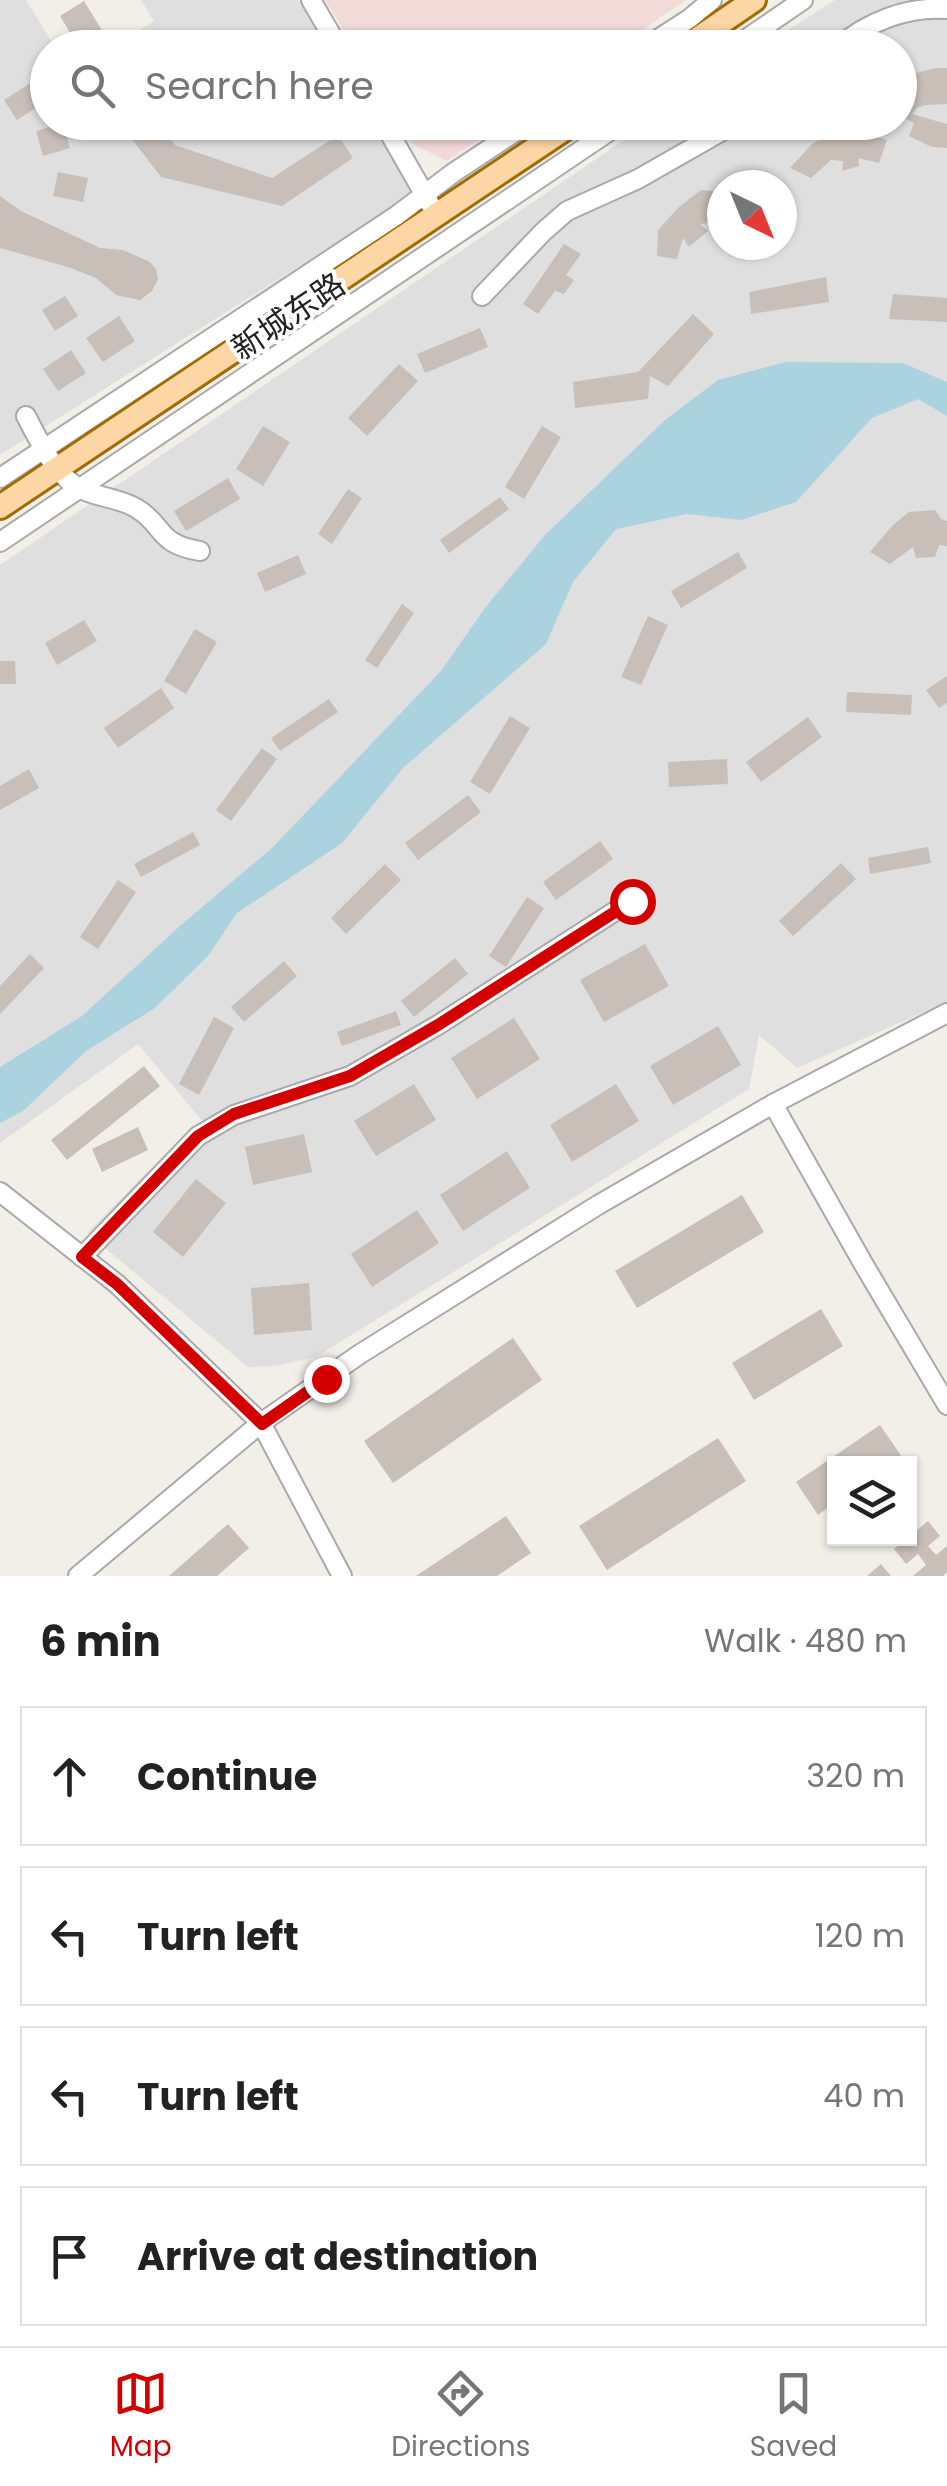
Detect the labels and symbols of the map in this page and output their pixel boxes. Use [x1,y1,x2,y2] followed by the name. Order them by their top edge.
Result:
[707,170,797,260] north arrow
[222,262,354,370] street label: 新城东路
[610,879,656,925] route start
[304,1357,350,1403] route end

